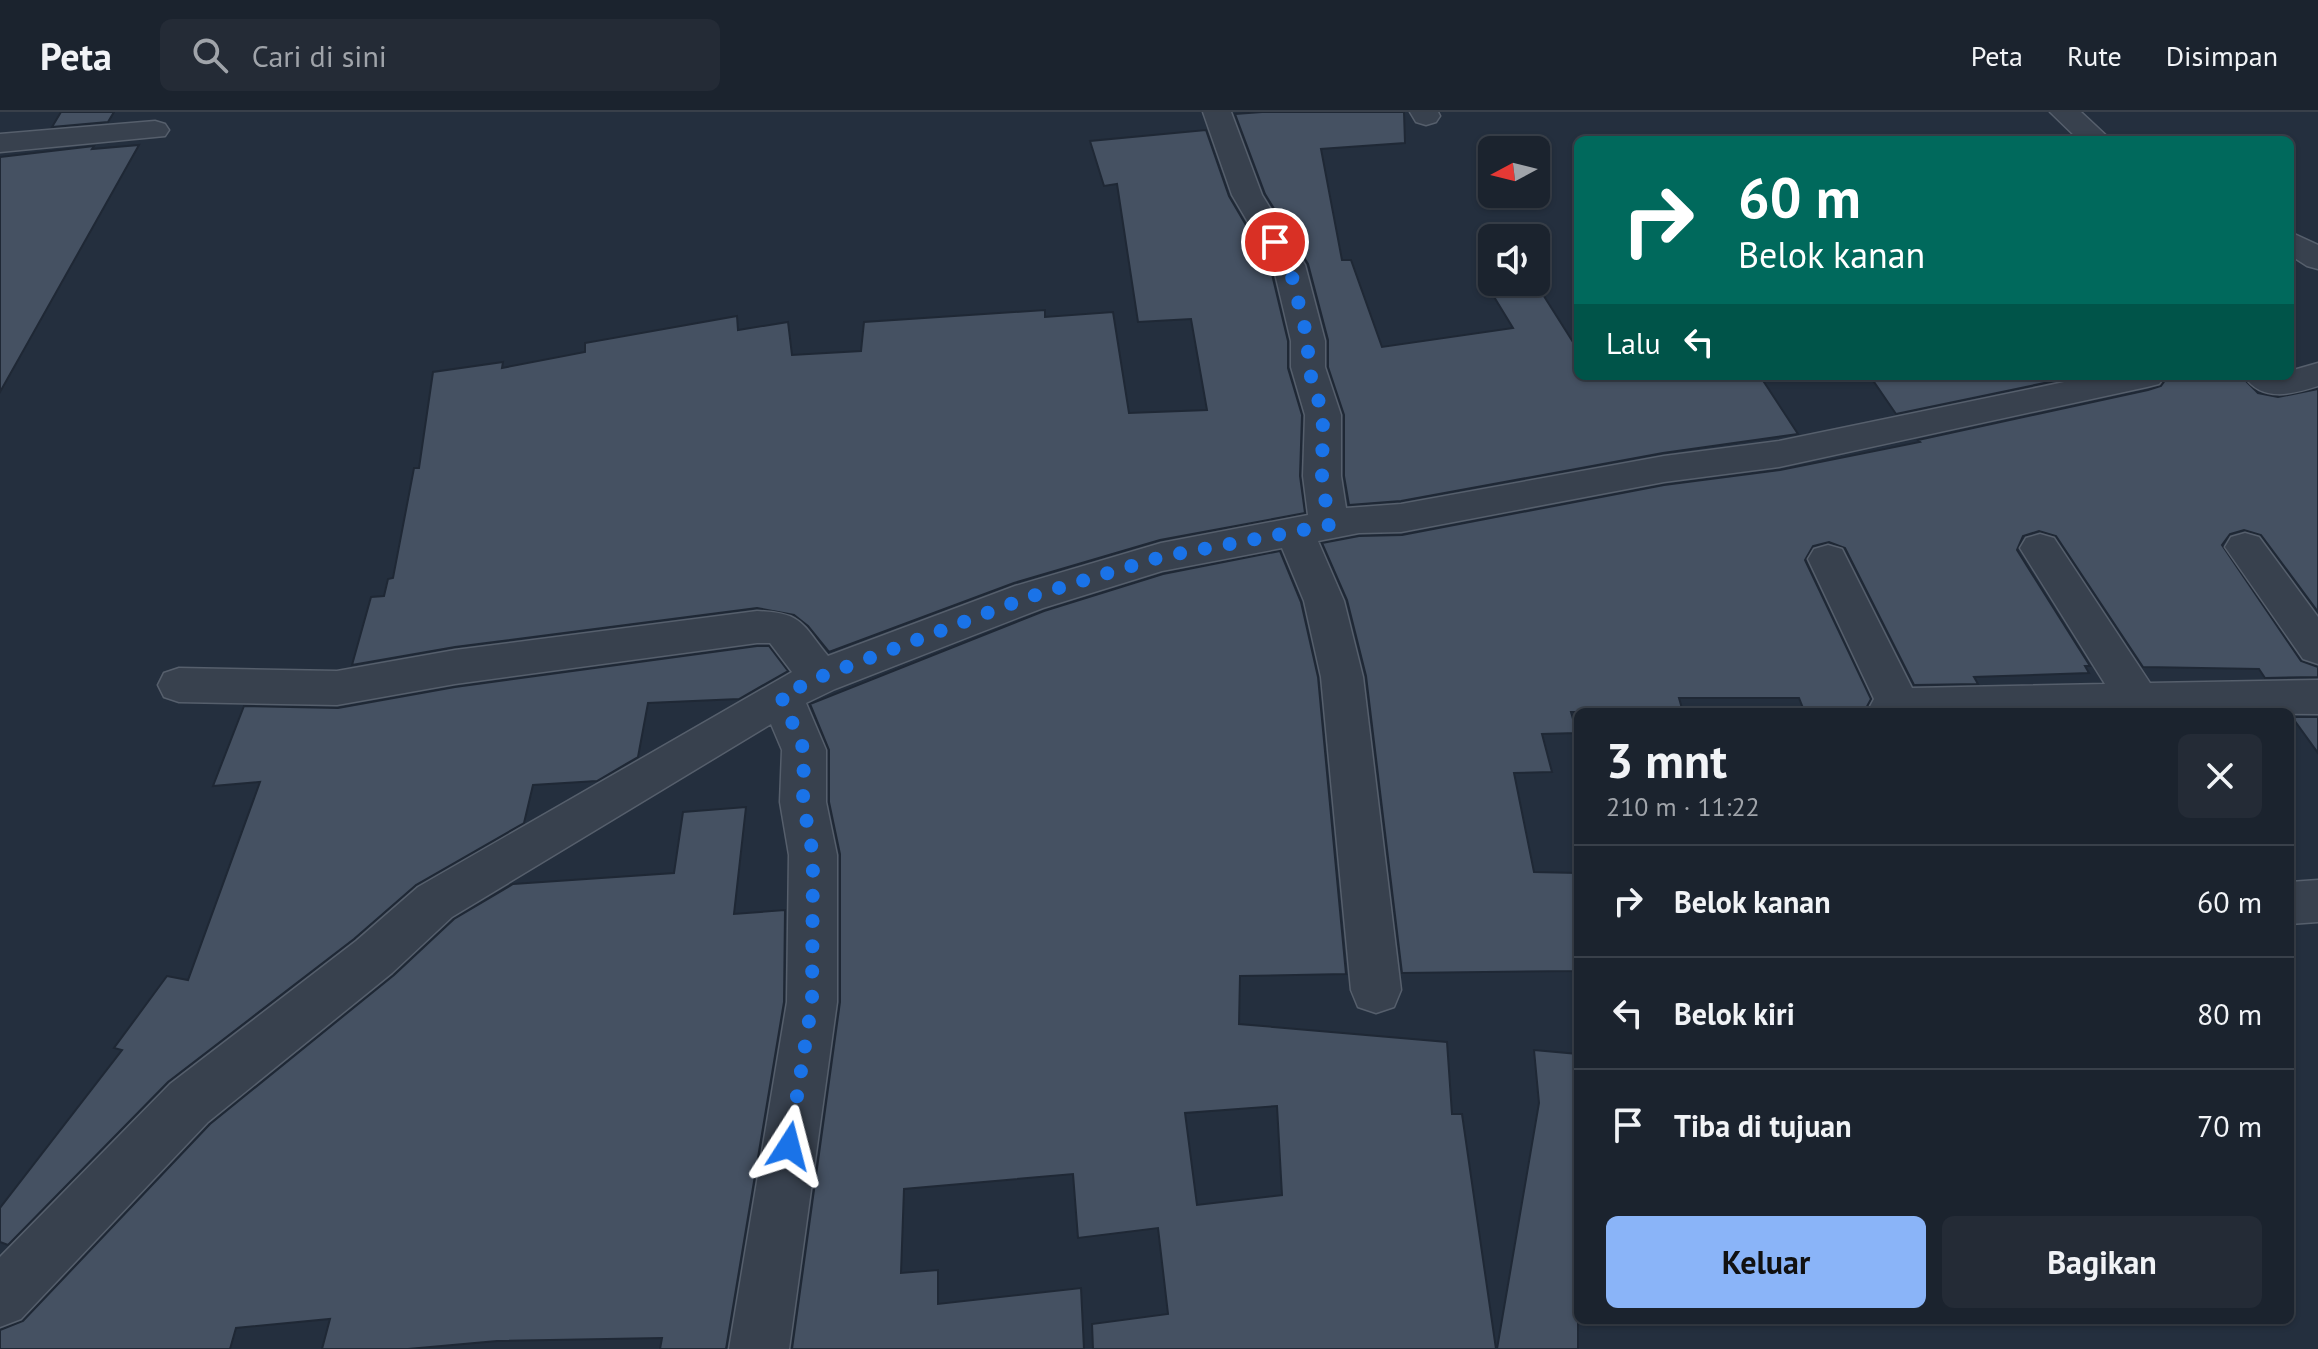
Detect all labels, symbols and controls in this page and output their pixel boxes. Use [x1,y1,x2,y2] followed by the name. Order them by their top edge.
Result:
[160,19,720,91] search box
[40,31,112,80] text: Peta
[188,33,232,77] icon: search
[252,36,387,75] text: Cari di sini
[1971,37,2023,74] text: Peta
[2067,37,2122,74] text: Rute
[2166,37,2278,74] text: Disimpan
[1478,136,1550,208] north arrow
[1478,136,1550,296] map controls
[1738,161,1861,233] text: 60 m
[1606,168,1710,272] icon: right
[1241,208,1309,276] pin
[1253,220,1297,264] icon: arrive
[1478,224,1550,296] button: sound
[1738,231,1925,278] text: Belok kanan
[1677,320,1721,364] icon: left
[1606,323,1661,362] text: Lalu
[1606,729,1727,791] text: 3 mnt
[2178,734,2262,818] button: close
[1606,790,1760,823] text: 210 m · 11:22
[1606,879,1650,923] icon: right
[1674,882,1831,921] text: Belok kanan
[2197,882,2262,921] text: 60 m
[1606,991,1650,1035] icon: left
[1674,994,1795,1033] text: Belok kiri
[2197,994,2262,1033] text: 80 m
[1606,1103,1650,1147] icon: arrive
[747,1104,831,1188] position arrow
[1674,1106,1852,1145] text: Tiba di tujuan
[2197,1106,2262,1145] text: 70 m
[1606,1216,1926,1308] button: Keluar
[1942,1216,2262,1308] button: Bagikan

